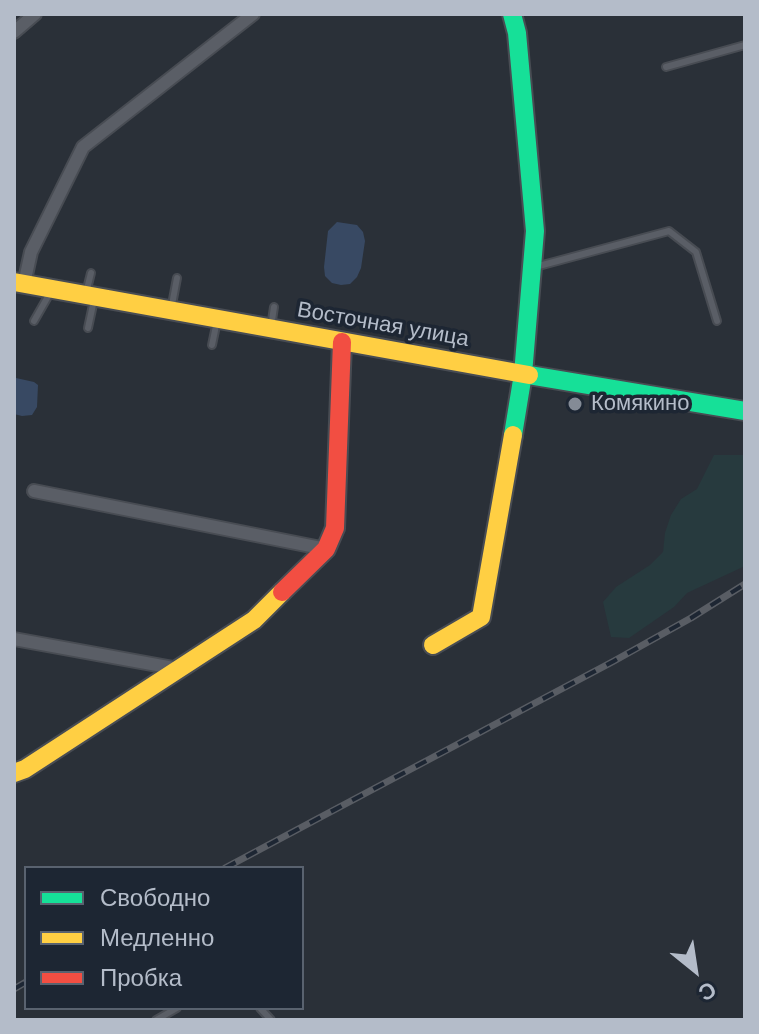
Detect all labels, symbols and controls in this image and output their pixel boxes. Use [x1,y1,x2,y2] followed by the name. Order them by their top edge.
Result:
[295,297,471,353] street label: Восточная улица
[591,391,689,417] place label: Комякино
[566,395,584,413] marker: Комякино
[24,866,304,1010] legend
[100,884,210,911] text: Свободно
[100,924,214,951] text: Медленно
[655,930,735,1010] north arrow
[100,964,182,991] text: Пробка
[694,976,720,1006] text: С

